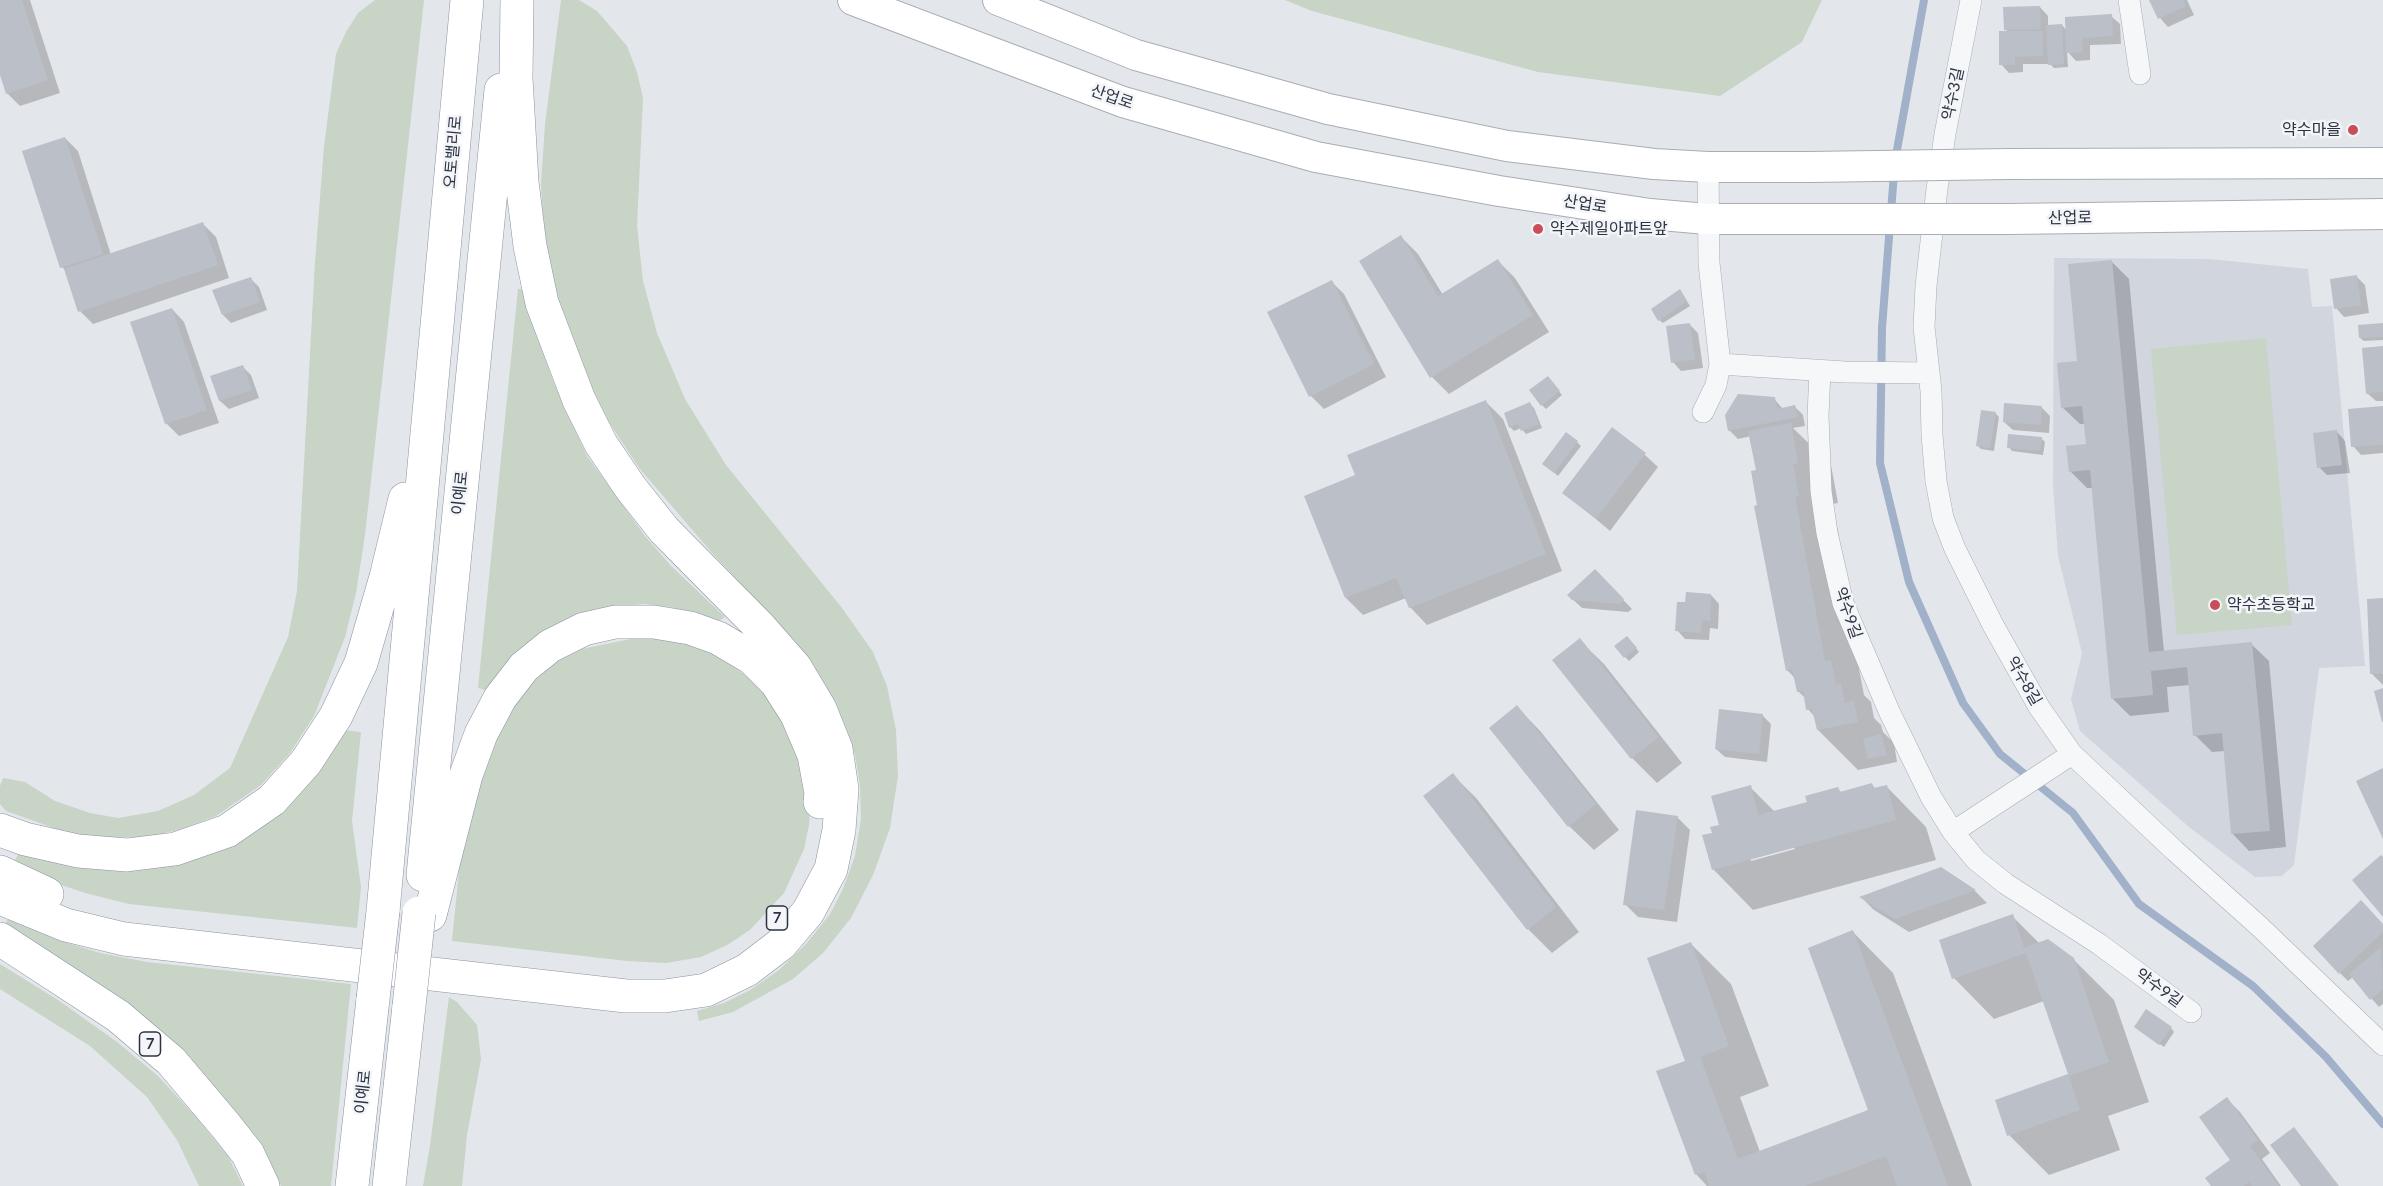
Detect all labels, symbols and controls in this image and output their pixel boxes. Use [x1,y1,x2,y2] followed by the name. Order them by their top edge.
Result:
[1938,66,1968,122] street label: 약수3길
[1088,81,1136,113] street label: 산업로
[440,115,466,189] street label: 오토밸리로
[2282,120,2341,140] place label: 약수마을
[2346,123,2360,137] marker: 약수마을
[1562,191,1608,217] street label: 산업로
[2048,208,2092,228] street label: 산업로
[1550,219,1668,239] place label: 약수제일아파트앞
[1531,222,1545,236] marker: 약수제일아파트앞
[448,470,472,516] street label: 이예로
[1830,585,1866,641] street label: 약수9길
[2227,595,2315,615] place label: 약수초등학교
[2208,598,2222,612] marker: 약수초등학교
[2002,653,2046,709] street label: 약수8길
[766,906,788,930] road number: 7
[2132,965,2186,1011] street label: 약수9길
[140,1032,160,1056] road number: 7
[351,1069,375,1115] street label: 이예로

